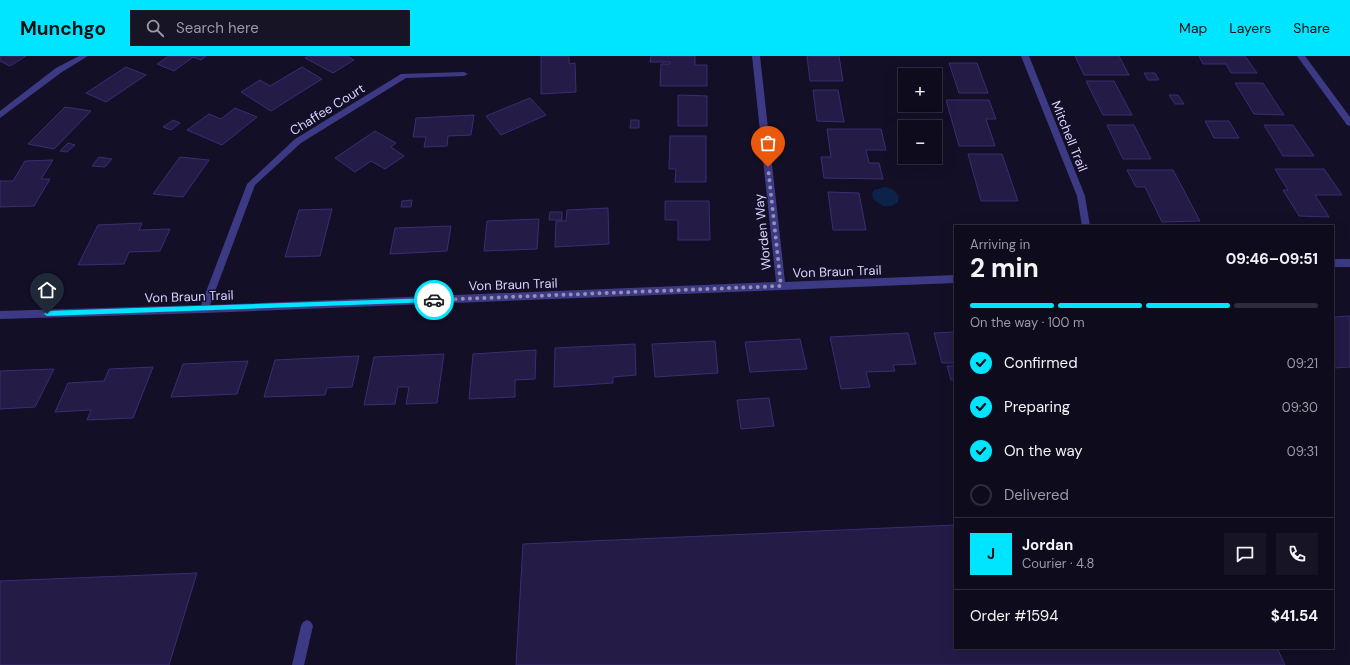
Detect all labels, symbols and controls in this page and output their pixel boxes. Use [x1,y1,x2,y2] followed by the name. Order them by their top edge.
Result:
[130,10,410,46] search box
[20,16,106,41] text: Munchgo
[144,17,166,39] icon: search
[176,18,259,38] text: Search here
[1179,19,1207,37] text: Map
[1229,19,1271,37] text: Layers
[1293,19,1330,37] text: Share
[898,68,942,164] map controls
[898,68,942,112] button: +
[287,80,368,139] street label: Chaffee Court
[1048,98,1091,174] street label: Mitchell Trail
[898,120,942,164] button: −
[751,126,785,167] pin
[757,132,779,154] icon: bag
[750,193,775,271] street label: Worden Way
[970,236,1030,253] text: Arriving in
[1226,249,1318,269] text: 09:46–09:51
[970,251,1039,285] text: 2 min
[792,261,882,282] street label: Von Braun Trail
[30,273,64,314] pin
[468,274,558,295] street label: Von Braun Trail
[36,279,58,301] icon: home
[414,280,454,320] courier
[144,286,234,307] street label: Von Braun Trail
[423,289,445,311] icon: car
[970,314,1085,331] text: On the way · 100 m
[970,352,992,374] icon: check
[1004,353,1078,373] text: Confirmed
[1287,355,1318,372] text: 09:21
[970,396,992,418] icon: check
[1004,397,1070,417] text: Preparing
[1282,399,1318,416] text: 09:30
[970,440,992,462] icon: check
[1004,441,1083,461] text: On the way
[1287,443,1318,460] text: 09:31
[1004,485,1069,505] text: Delivered
[1224,533,1266,575] button: chat
[1276,533,1318,575] button: phone
[1022,535,1073,555] text: Jordan
[987,544,995,564] text: J
[1022,555,1094,572] text: Courier · 4.8
[970,606,1058,626] text: Order #1594
[1271,606,1318,626] text: $41.54

